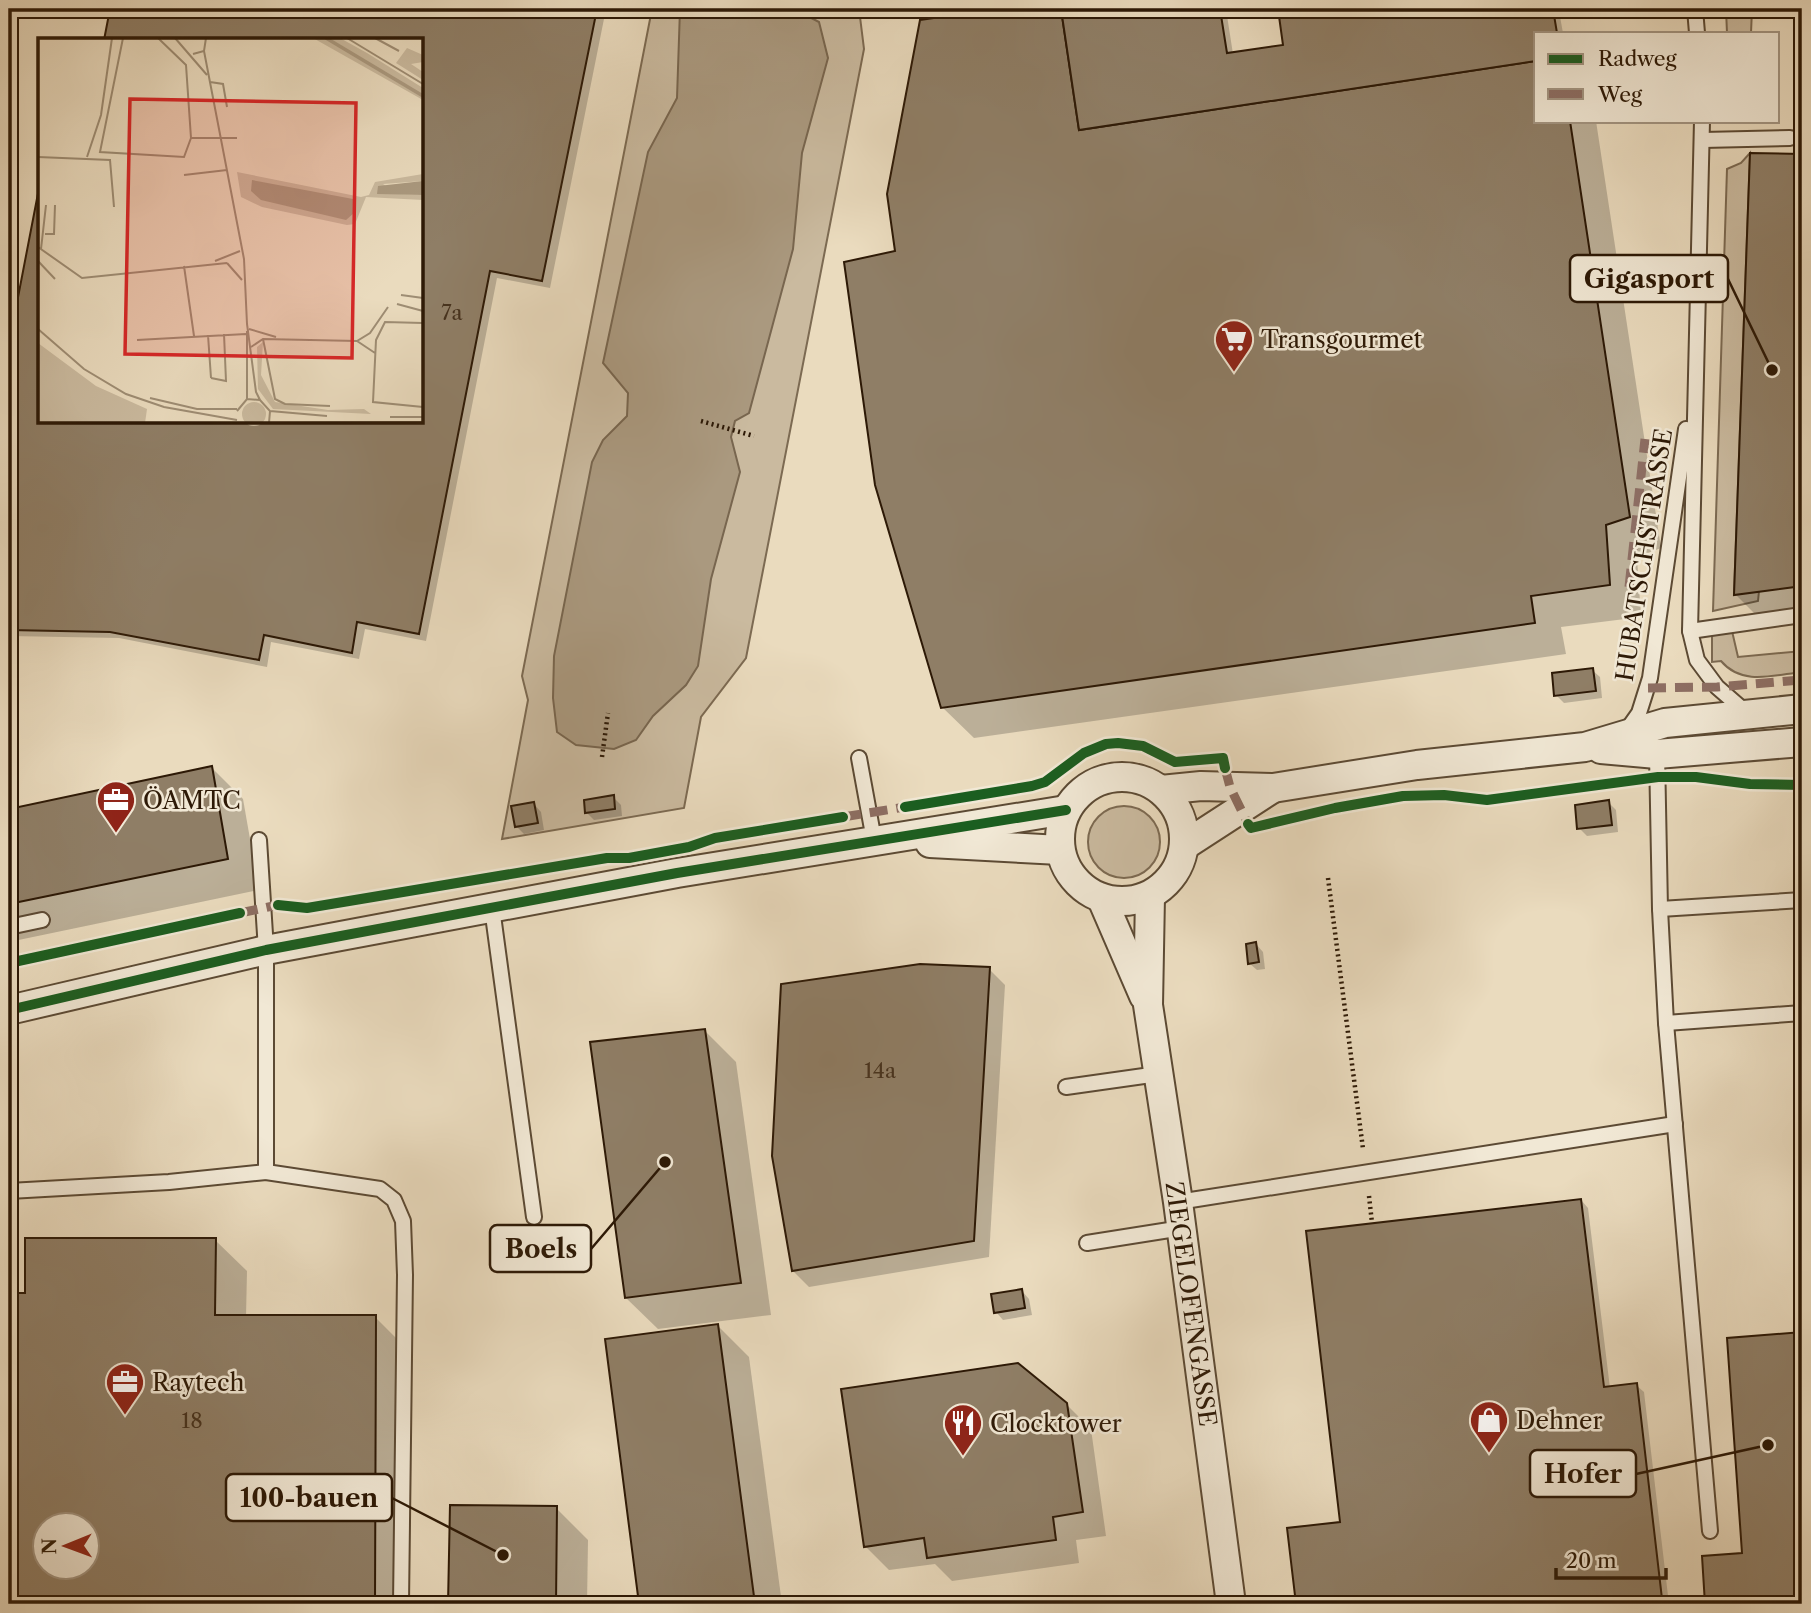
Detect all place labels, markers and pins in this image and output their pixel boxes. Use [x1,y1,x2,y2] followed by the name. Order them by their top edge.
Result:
[1570,255,1728,302] callout: Gigasport
[1213,318,1255,373] supermarket icon: Transgourmet
[1261,325,1423,354] place label: Transgourmet
[95,779,137,834] office icon: ÖAMTC
[143,786,241,815] place label: ÖAMTC
[490,1225,591,1272] callout: Boels
[104,1361,146,1416] office icon: Raytech
[152,1368,245,1397] place label: Raytech
[1468,1399,1510,1454] shop icon: Dehner
[942,1402,984,1457] restaurant icon: Clocktower
[1516,1406,1603,1435] place label: Dehner
[990,1409,1122,1438] place label: Clocktower
[1530,1450,1636,1497] callout: Hofer
[226,1474,392,1521] callout: 100-bauen

